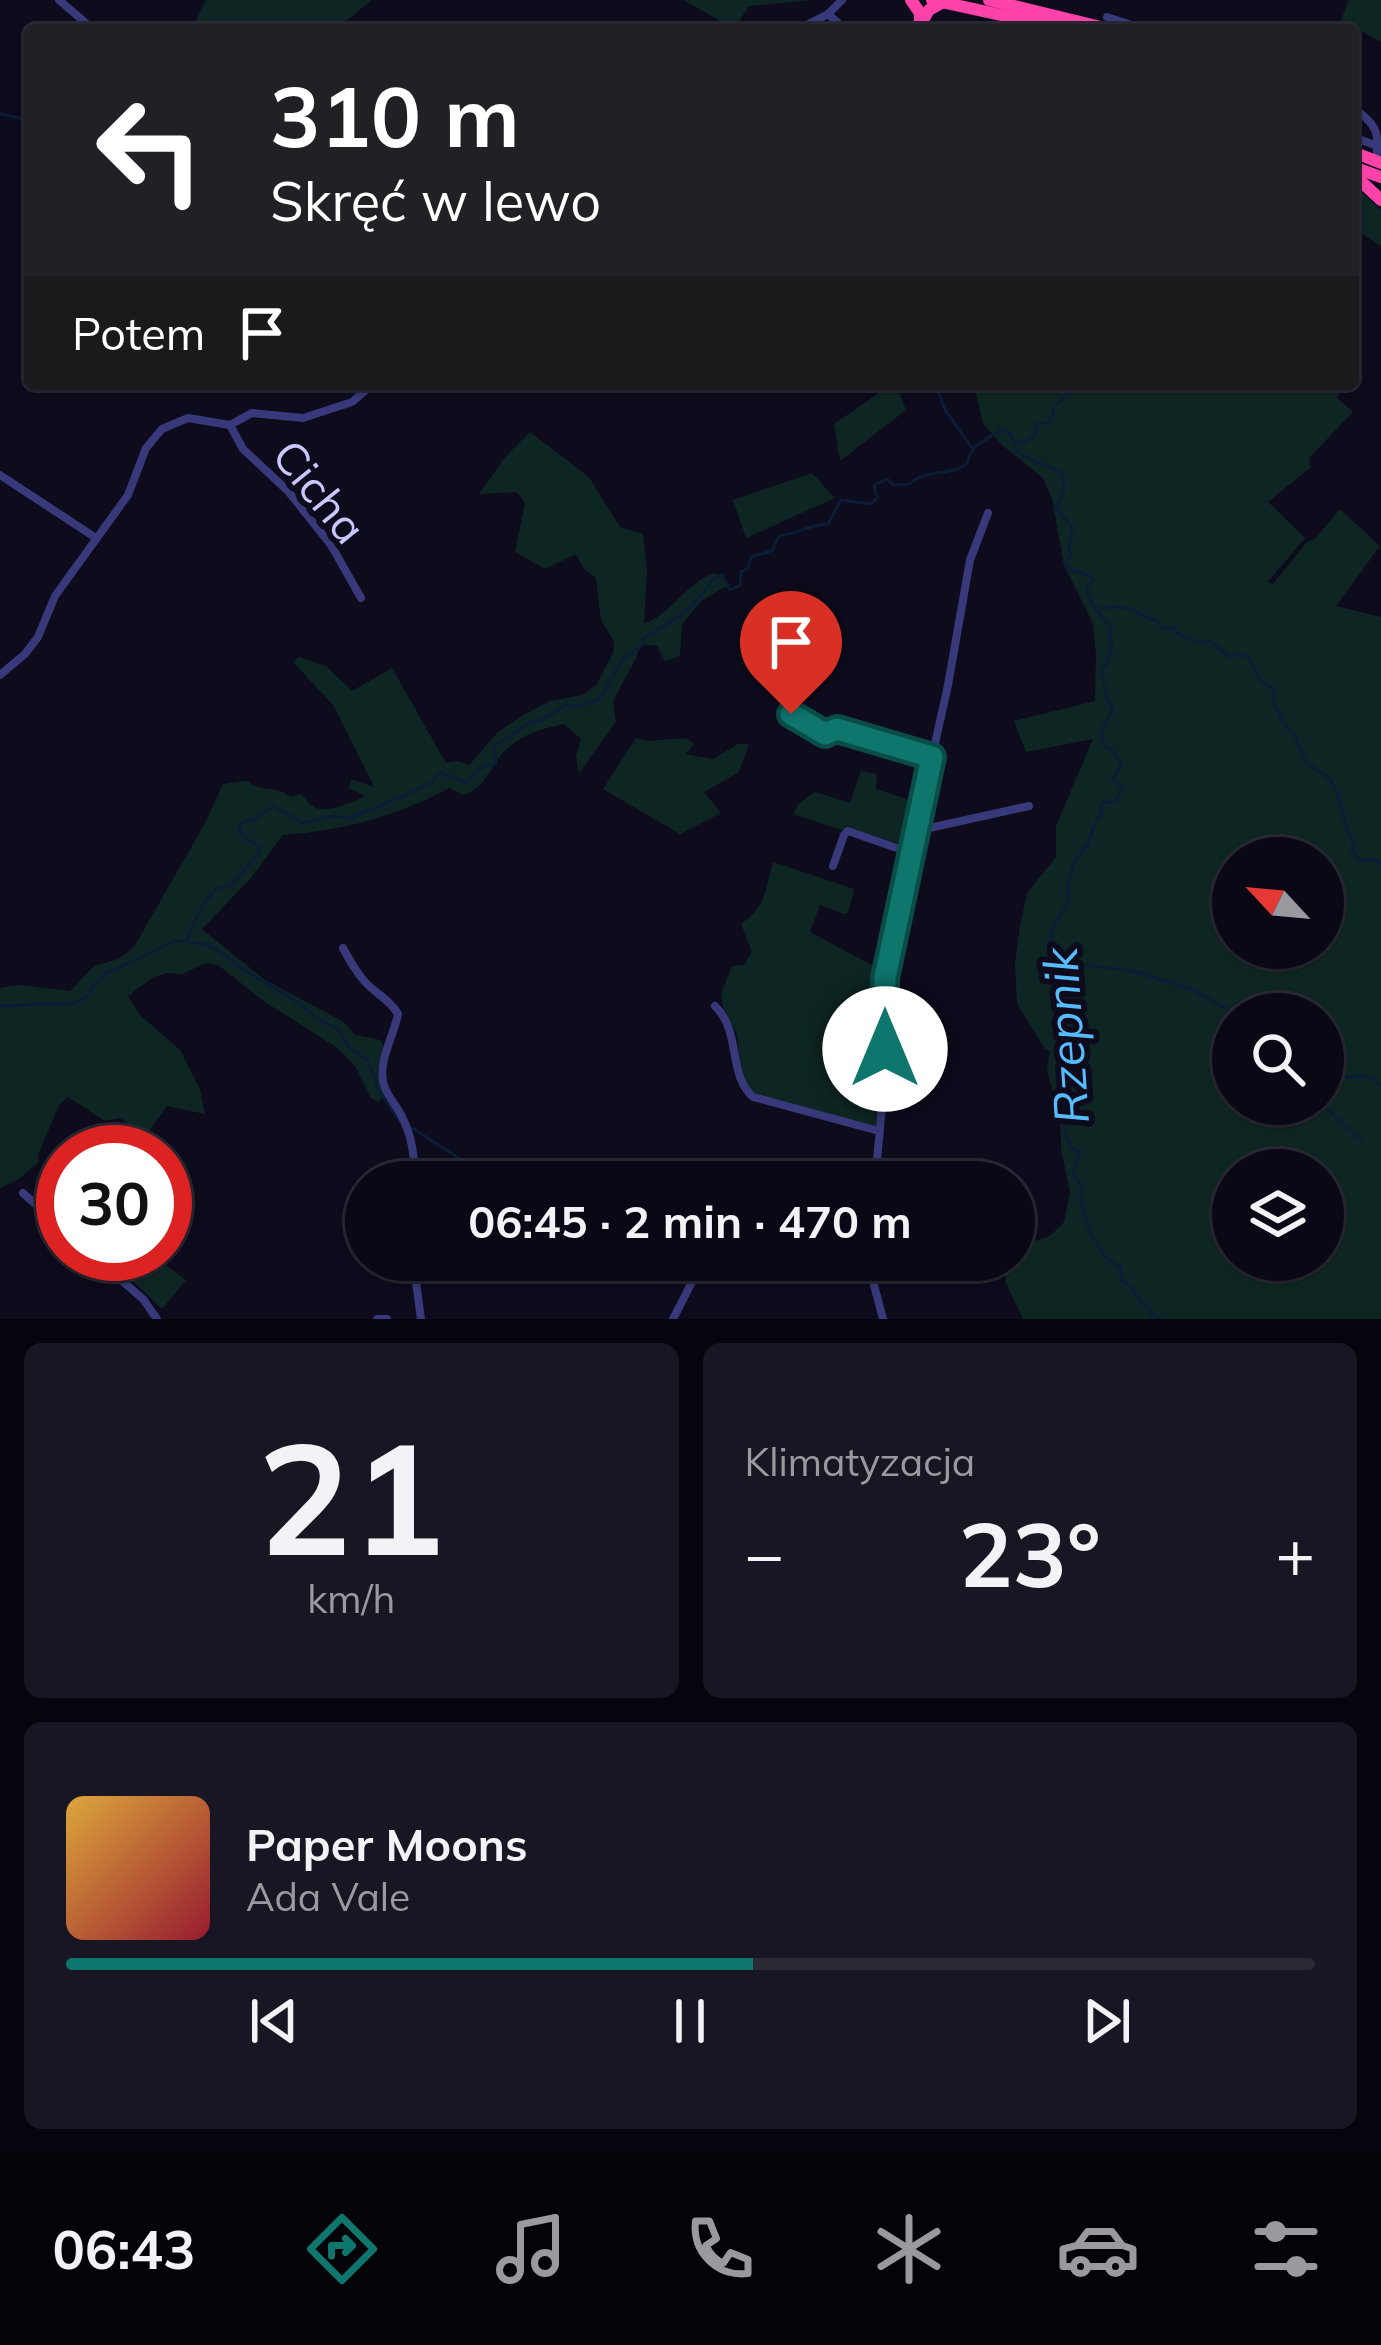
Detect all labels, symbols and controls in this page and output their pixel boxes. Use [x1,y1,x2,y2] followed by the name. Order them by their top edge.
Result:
[270,63,520,168] text: 310 m
[72,72,228,228] icon: left
[270,167,601,235] text: Skręć w lewo
[229,300,295,366] icon: arrive
[72,305,205,361] text: Potem
[261,428,379,554] street label: Cicha
[740,591,842,714] pin
[758,609,824,675] icon: arrive
[1212,837,1344,969] north arrow
[1212,837,1344,1281] map controls
[1029,944,1101,1126] water label: Rzepnik
[822,986,948,1112] position arrow
[1212,993,1344,1125] button: search
[36,1125,192,1281] speed limit sign: 30
[1212,1149,1344,1281] button: layers
[468,1193,912,1249] text: 06:45 · 2 min · 470 m
[258,1398,445,1594] text: 21
[745,1437,975,1486] text: Klimatyzacja
[959,1497,1101,1610] text: 23°
[745,1512,784,1595] text: −
[1275,1512,1315,1595] text: +
[307,1574,395,1623] text: km/h
[246,1816,528,1872] text: Paper Moons
[246,1872,410,1921] text: Ada Vale
[241,1988,307,2054] icon: previous
[657,1988,723,2054] icon: pause
[1074,1988,1140,2054] icon: next
[300,2207,384,2291] icon: directions
[489,2207,573,2291] icon: music
[678,2207,762,2291] icon: phone
[867,2207,951,2291] icon: climate
[1056,2207,1140,2291] icon: car
[1244,2207,1328,2291] icon: filters
[52,2215,195,2283] text: 06:43

